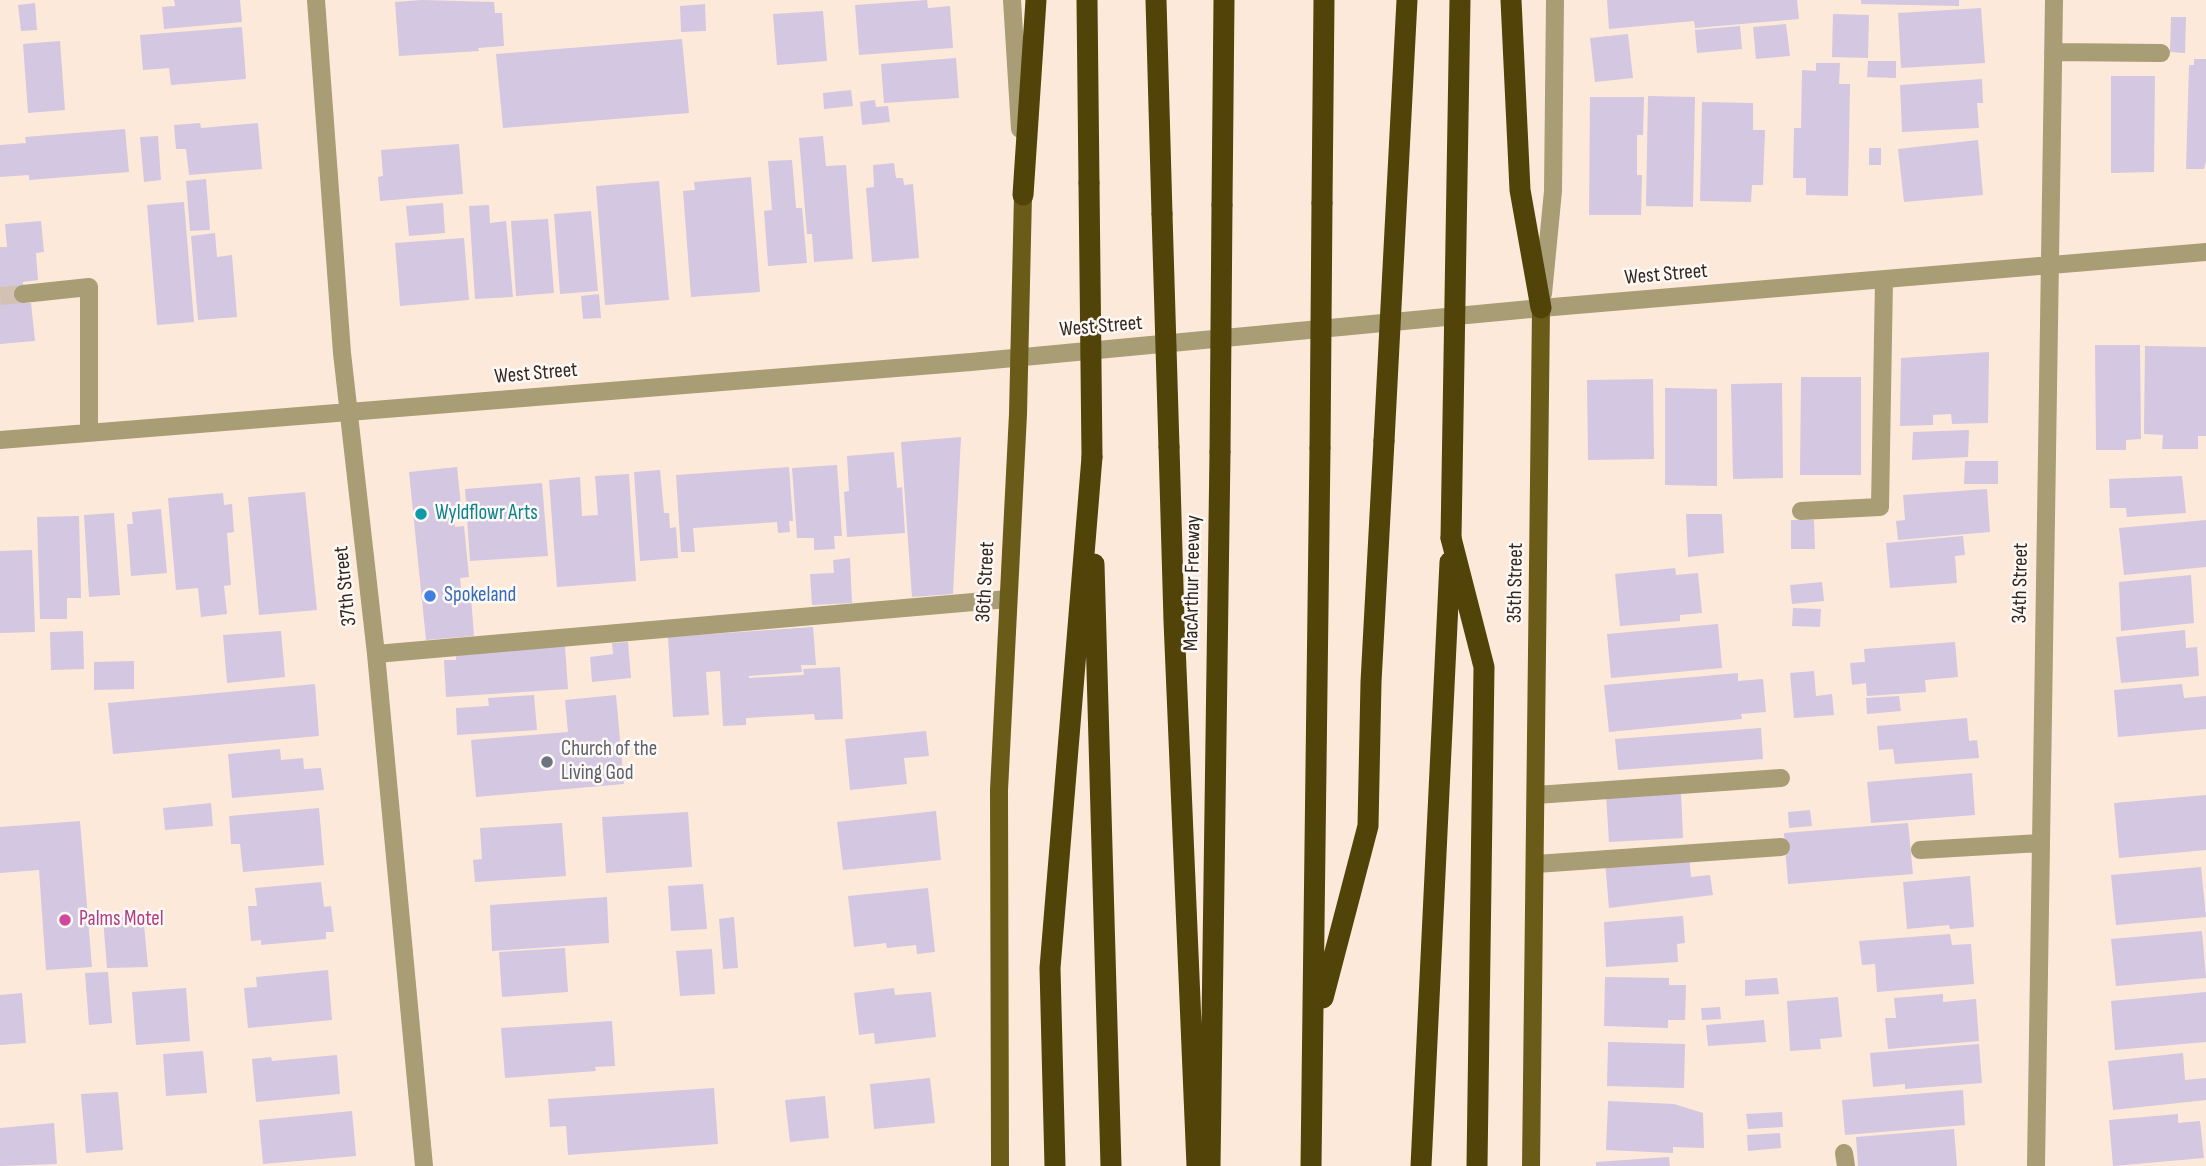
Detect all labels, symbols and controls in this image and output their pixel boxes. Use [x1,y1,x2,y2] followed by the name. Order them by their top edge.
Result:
[1623,259,1709,291] street label: West Street
[1058,311,1144,343] street label: West Street
[493,358,579,390] street label: West Street
[435,501,538,527] place label: Wyldflowr Arts
[413,506,429,522] marker: Wyldflowr Arts
[1179,515,1207,651] street label: MacArthur Freeway
[971,541,1001,623] street label: 36th Street
[2008,542,2034,624] street label: 34th Street
[1503,543,1529,623] street label: 35th Street
[329,545,363,627] street label: 37th Street
[444,583,516,609] place label: Spokeland
[422,588,438,604] marker: Spokeland
[561,737,657,787] place label: Church of the Living God
[539,754,555,770] marker: Church of the Living God
[79,907,164,933] place label: Palms Motel
[57,912,73,928] marker: Palms Motel

